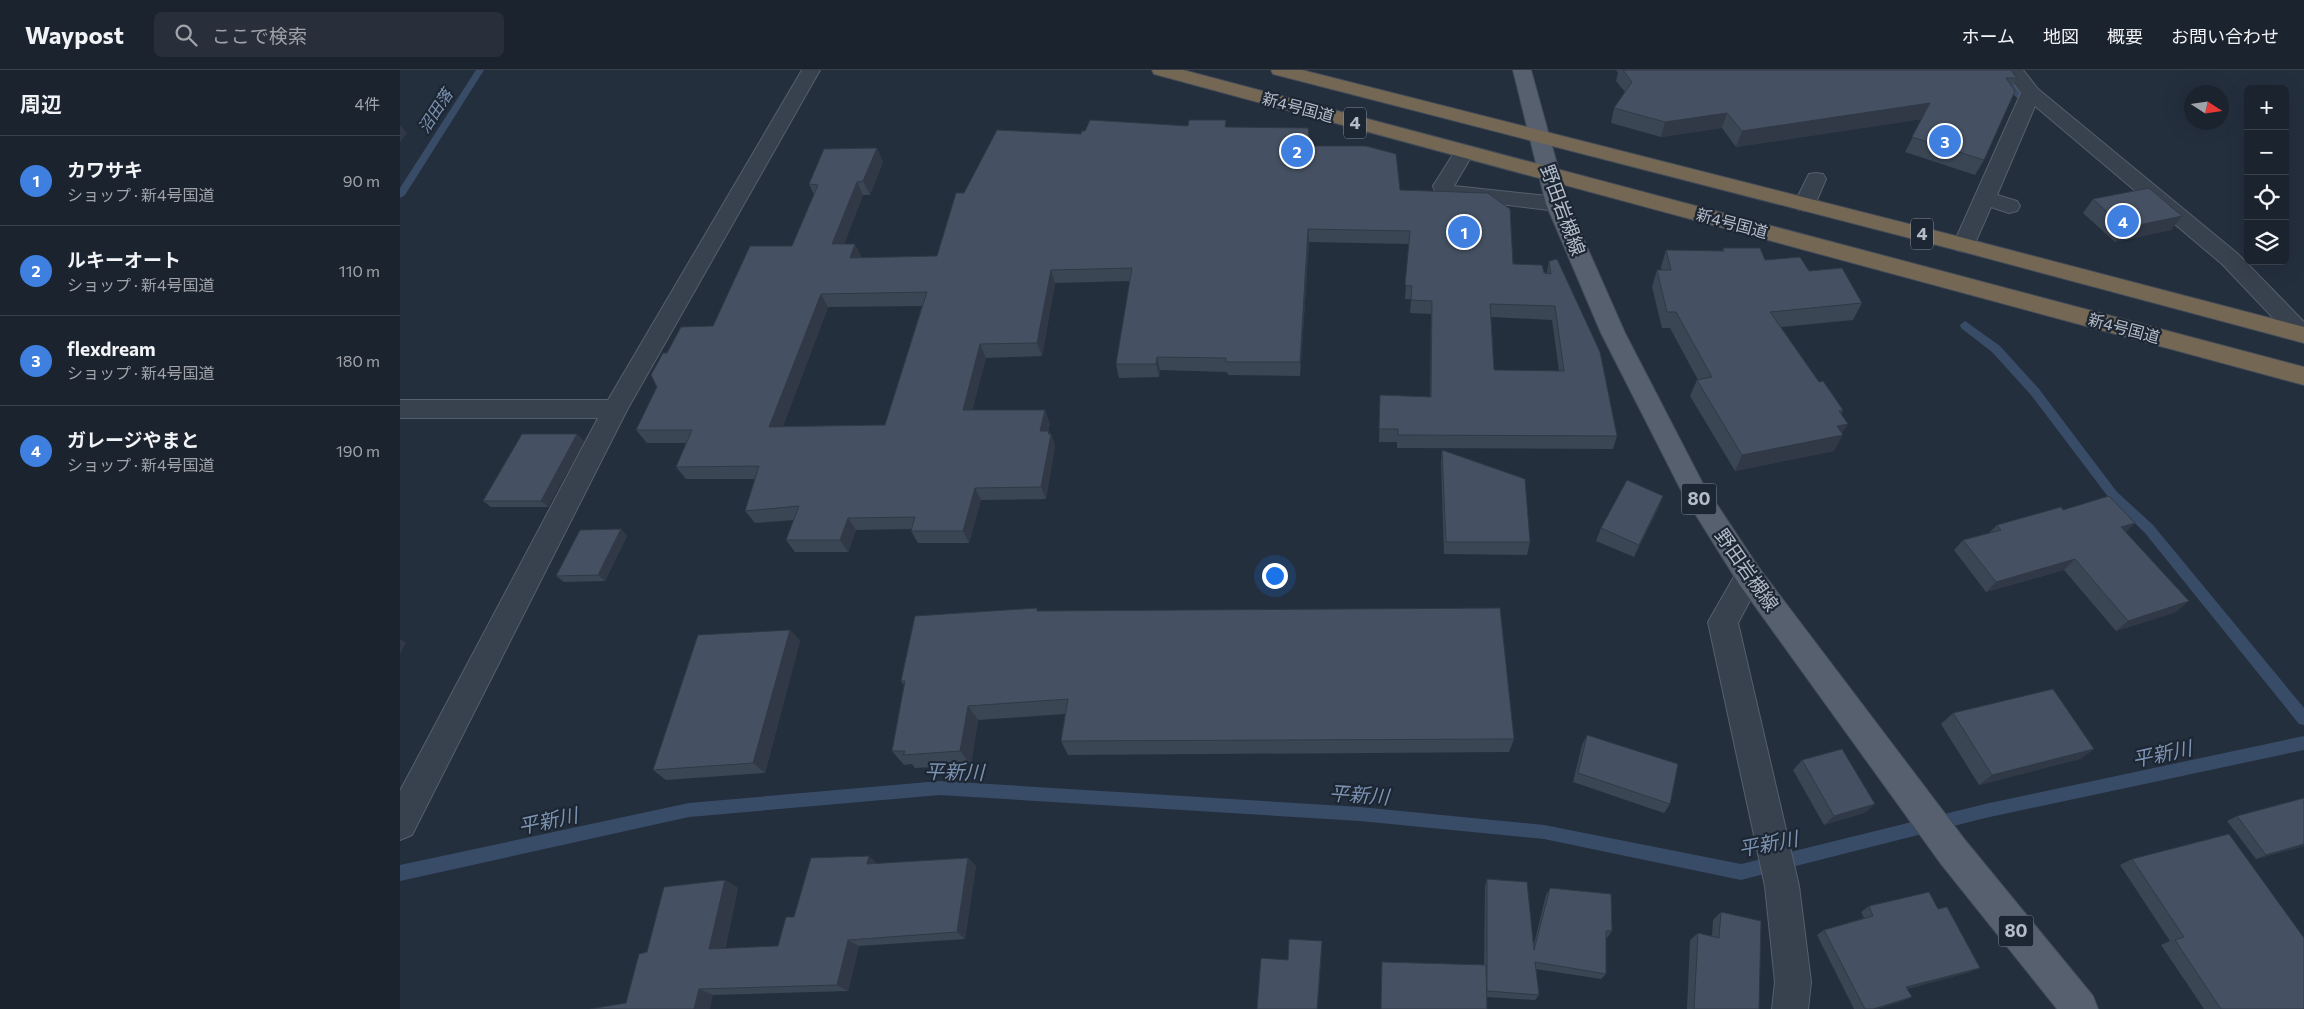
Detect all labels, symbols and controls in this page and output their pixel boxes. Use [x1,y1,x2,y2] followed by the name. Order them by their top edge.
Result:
[154,12,504,57] search box
[25,20,124,49] text: Waypost
[172,21,200,49] icon: search
[212,24,307,47] text: ここで検索
[1962,25,2015,47] text: ホーム
[2043,25,2079,47] text: 地図
[2107,25,2143,47] text: 概要
[2171,25,2279,47] text: お問い合わせ
[414,83,457,136] water label: 沼田落
[2184,85,2229,130] north arrow
[2244,85,2289,265] map controls
[2244,85,2289,130] button: +
[1260,88,1336,125] street label: 新4号国道
[20,91,62,116] text: 周辺
[354,94,380,113] text: 4件
[1344,108,1366,138] road number: 4
[1929,122,1961,160] pin: 3
[2244,130,2289,175] button: −
[1281,132,1313,170] pin: 2
[67,158,143,181] text: カワサキ
[1536,161,1591,258] street label: 野田岩槻線
[32,171,40,190] text: 1
[343,171,380,190] text: 90 m
[2244,175,2289,220] button: locate
[67,185,215,204] text: ショップ · 新4号国道
[2107,202,2139,240] pin: 4
[1694,204,1770,241] street label: 新4号国道
[1448,213,1480,251] pin: 1
[1911,218,1933,250] road number: 4
[2244,220,2289,265] button: layers
[67,248,181,271] text: ルキーオート
[31,261,41,280] text: 2
[339,261,380,280] text: 110 m
[67,275,215,294] text: ショップ · 新4号国道
[2086,309,2162,346] street label: 新4号国道
[67,337,156,360] text: flexdream
[31,351,41,370] text: 3
[336,351,380,370] text: 180 m
[67,363,215,382] text: ショップ · 新4号国道
[67,428,200,451] text: ガレージやまと
[31,441,41,460] text: 4
[336,441,380,460] text: 190 m
[67,455,215,474] text: ショップ · 新4号国道
[1682,484,1716,514] road number: 80
[1711,524,1784,615] street label: 野田岩槻線
[1262,563,1288,589] your location
[2130,735,2196,771] water label: 平新川
[924,758,986,784] water label: 平新川
[1328,780,1392,808] water label: 平新川
[516,802,582,838] water label: 平新川
[1736,825,1802,861] water label: 平新川
[1998,916,2034,946] road number: 80

